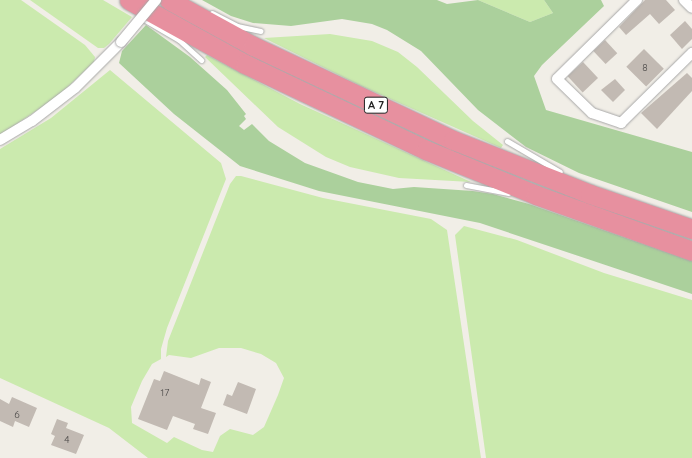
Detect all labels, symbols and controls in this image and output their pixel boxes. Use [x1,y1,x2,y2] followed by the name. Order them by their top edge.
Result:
[642,62,648,74] house number: 8
[363,96,389,114] road number: A 7
[161,387,169,399] house number: 17
[14,409,20,421] house number: 6
[64,434,70,446] house number: 4

